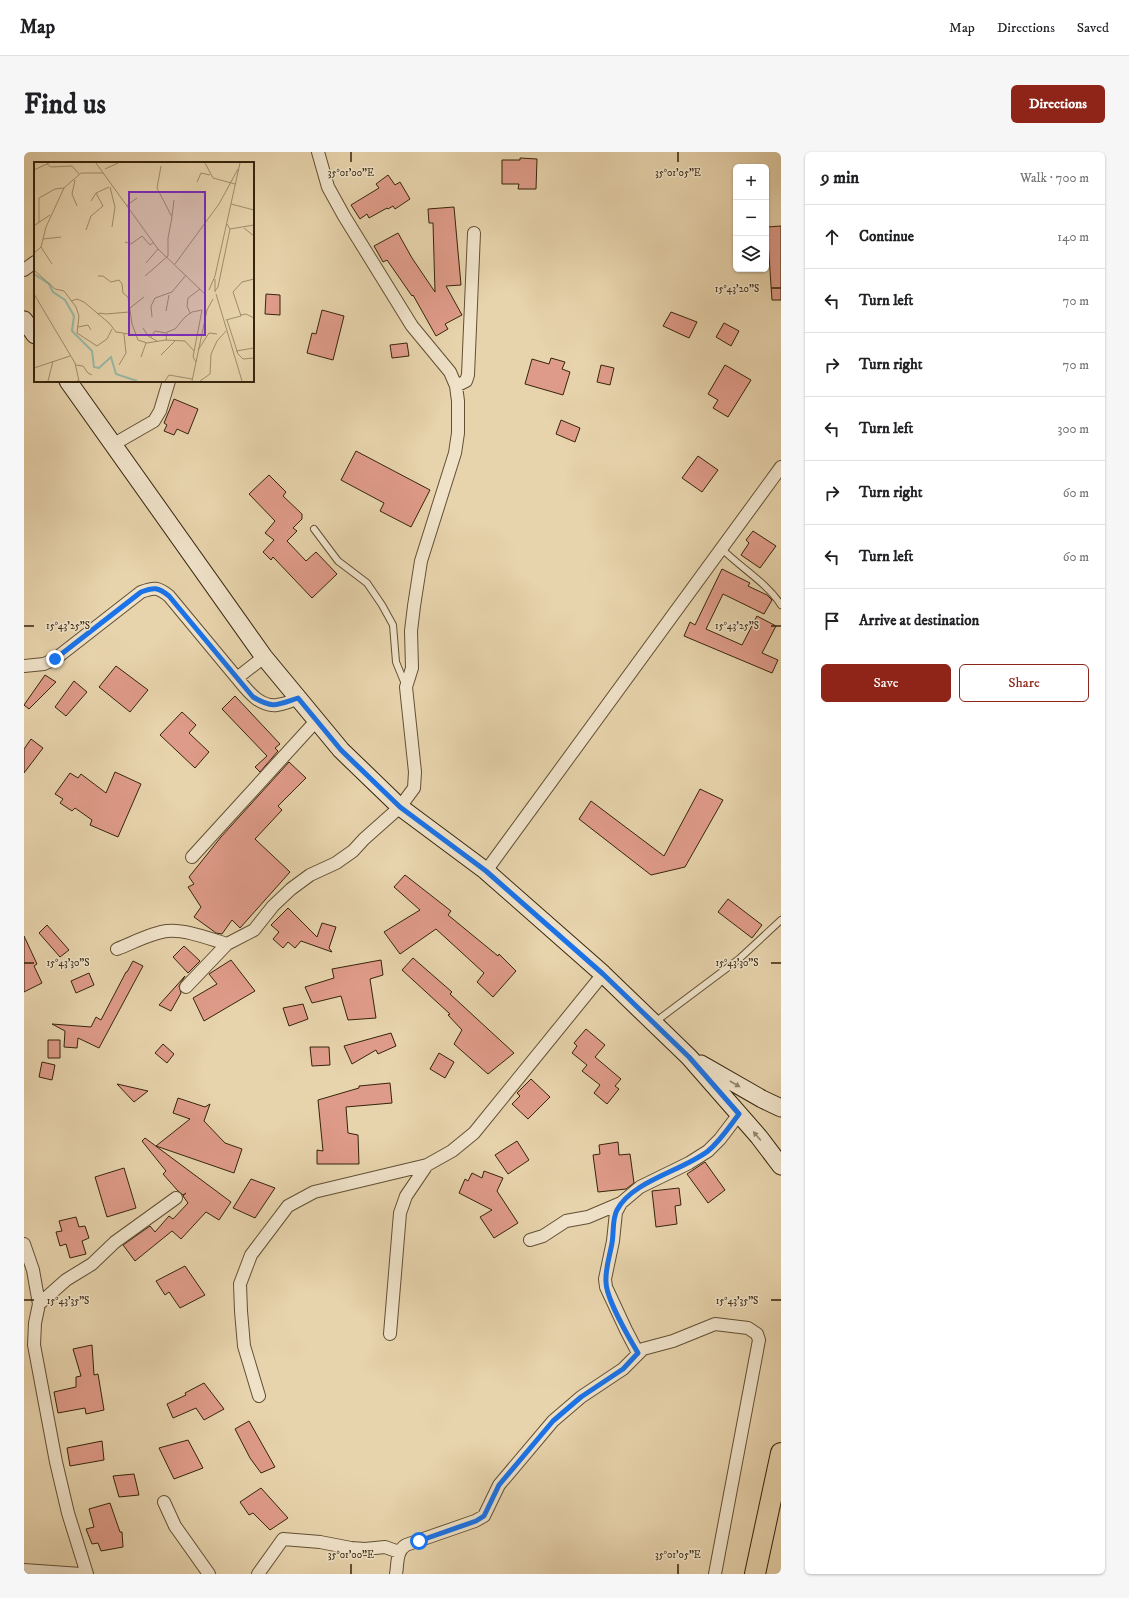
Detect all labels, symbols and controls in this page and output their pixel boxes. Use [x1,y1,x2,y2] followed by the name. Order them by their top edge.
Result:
[20,16,55,39] text: Map
[949,19,975,37] text: Map
[997,19,1055,37] text: Directions
[1077,19,1109,37] text: Saved
[1011,85,1105,123] button: Directions
[24,87,106,122] text: Find us
[34,162,254,382] inset map
[733,164,769,272] map controls
[733,164,769,200] button: +
[328,167,374,179] text: 35°01'00"E
[655,167,701,179] text: 35°01'05"E
[821,167,859,189] text: 9 min
[1020,170,1089,186] text: Walk · 700 m
[733,200,769,236] button: −
[821,226,843,248] icon: ahead
[859,227,914,246] text: Continue
[1057,229,1089,245] text: 140 m
[733,236,769,272] button: layers
[715,283,759,295] text: 15°43'20"S
[821,290,843,312] icon: left
[859,291,913,310] text: Turn left
[1063,293,1089,309] text: 70 m
[821,354,843,376] icon: right
[859,355,922,374] text: Turn right
[1063,357,1089,373] text: 70 m
[821,418,843,440] icon: left
[859,419,913,438] text: Turn left
[1058,421,1089,437] text: 300 m
[821,482,843,504] icon: right
[859,483,922,502] text: Turn right
[1063,485,1089,501] text: 60 m
[821,546,843,568] icon: left
[859,547,913,566] text: Turn left
[1063,549,1089,565] text: 60 m
[821,610,843,632] icon: arrive
[859,611,979,630] text: Arrive at destination
[46,620,90,632] text: 15°43'25"S
[715,620,759,632] text: 15°43'25"S
[46,650,64,668] route end
[821,664,951,702] button: Save
[959,664,1089,702] button: Share
[46,957,90,969] text: 15°43'30"S
[715,957,759,969] text: 15°43'30"S
[729,1080,741,1087] one-way arrow
[753,1130,762,1141] one-way arrow
[47,1295,89,1307] text: 15°43'35"S
[716,1295,758,1307] text: 15°43'35"S
[410,1532,428,1550] route start
[328,1549,374,1561] text: 35°01'00"E
[655,1549,701,1561] text: 35°01'05"E

